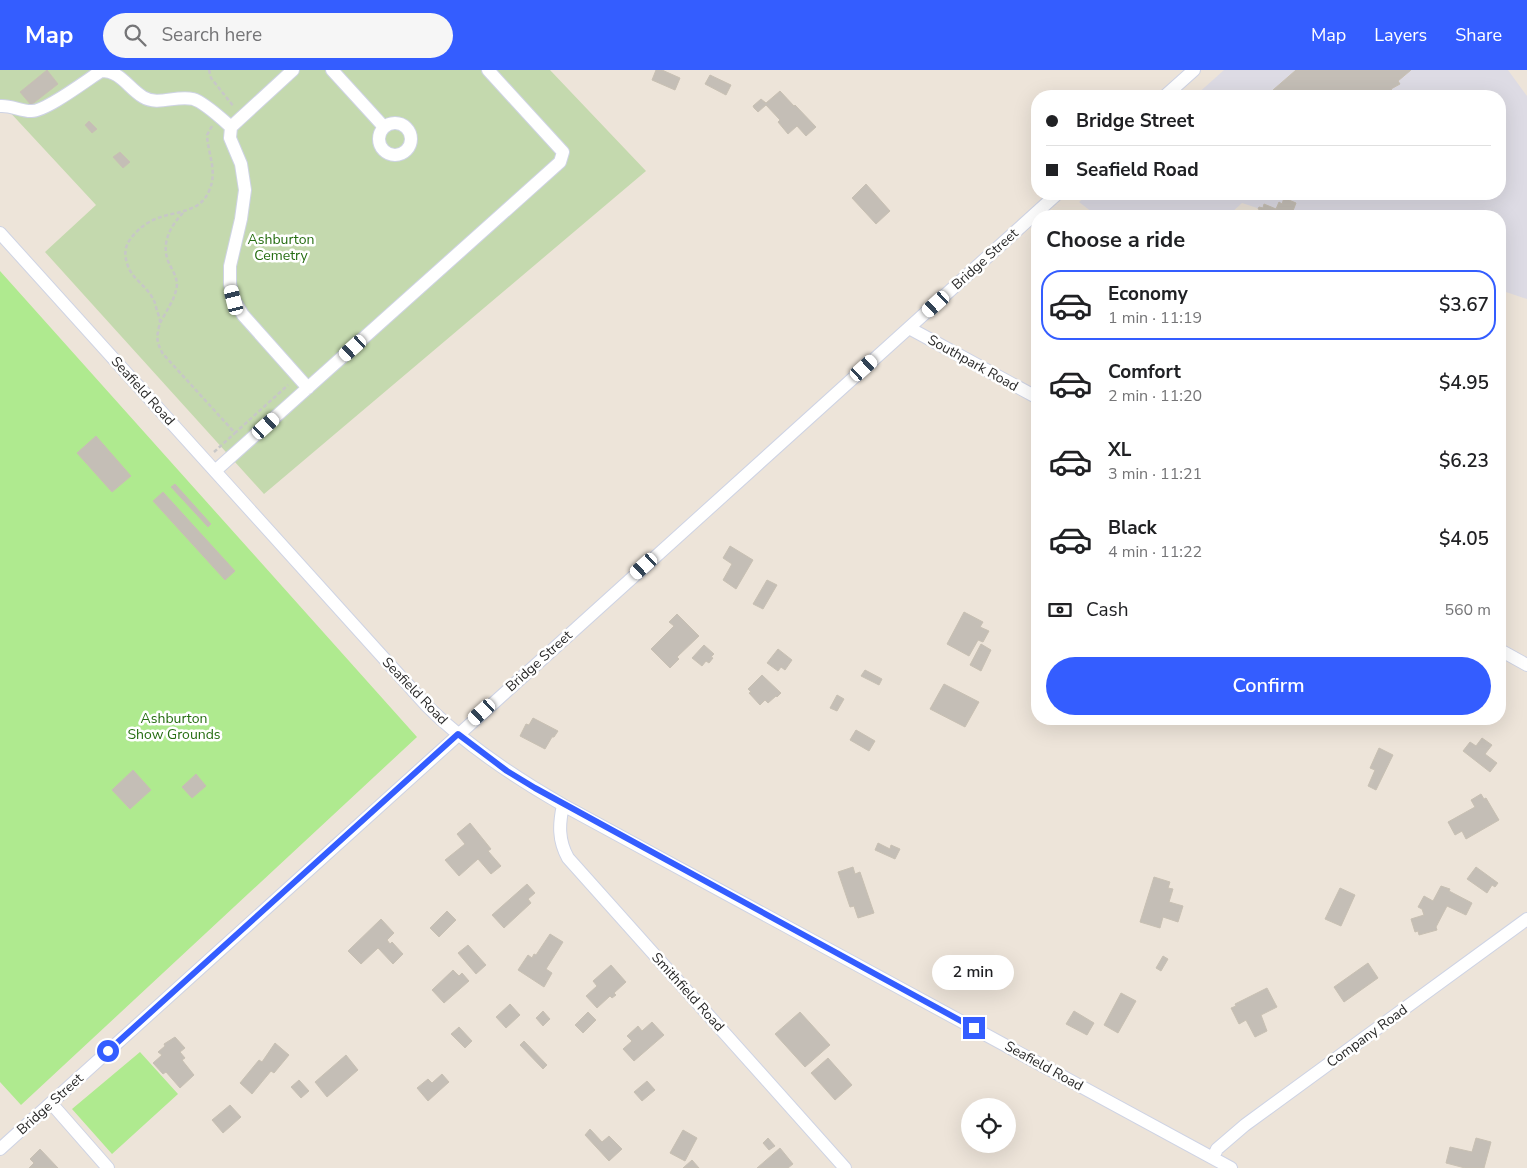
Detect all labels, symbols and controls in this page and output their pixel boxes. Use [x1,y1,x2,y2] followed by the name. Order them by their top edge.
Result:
[103,13,453,58] search box
[25,19,73,51] text: Map
[121,21,149,49] icon: search
[161,22,262,48] text: Search here
[1311,23,1346,47] text: Map
[1374,23,1427,47] text: Layers
[1455,23,1502,47] text: Share
[1076,108,1194,134] text: Bridge Street
[1076,157,1199,183] text: Seafield Road
[948,224,1022,294] street label: Bridge Street
[1046,225,1185,255] text: Choose a ride
[248,230,314,265] park label: Ashburton Cemetry
[1108,281,1188,307] text: Economy
[1048,283,1093,328] icon: car
[223,284,244,316] car
[919,288,952,320] car
[1439,292,1489,318] text: $3.67
[1108,307,1202,329] text: 1 min · 11:19
[924,330,1022,396] street label: Southpark Road
[336,332,369,364] car
[107,352,179,430] street label: Seafield Road
[847,352,880,384] car
[1108,359,1181,385] text: Comfort
[1048,361,1093,406] icon: car
[1439,370,1489,396] text: $4.95
[1108,385,1202,407] text: 2 min · 11:20
[249,410,282,442] car
[1108,437,1131,463] text: XL
[1048,439,1093,484] icon: car
[1439,448,1489,474] text: $6.23
[1108,463,1202,485] text: 3 min · 11:21
[1108,515,1157,541] text: Black
[1048,517,1093,562] icon: car
[1439,526,1489,552] text: $4.05
[1108,541,1202,563] text: 4 min · 11:22
[627,550,660,582] car
[1046,596,1074,624] icon: cash
[1086,597,1128,623] text: Cash
[1444,599,1491,621] text: 560 m
[502,626,576,696] street label: Bridge Street
[378,653,452,729] street label: Seafield Road
[1046,657,1491,715] button: Confirm
[465,696,498,728] car
[127,709,221,744] park label: Ashburton Show Grounds
[647,948,729,1036] street label: Smithfield Road
[933,956,1015,990] callout: 2 min
[953,961,993,983] text: 2 min
[1323,1000,1411,1072] street label: Company Road
[963,1017,985,1039] route end
[1001,1037,1087,1095] street label: Seafield Road
[97,1040,119,1062] route start
[13,1069,87,1139] street label: Bridge Street
[961,1098,1016,1153] map controls
[961,1098,1016,1153] button: locate

